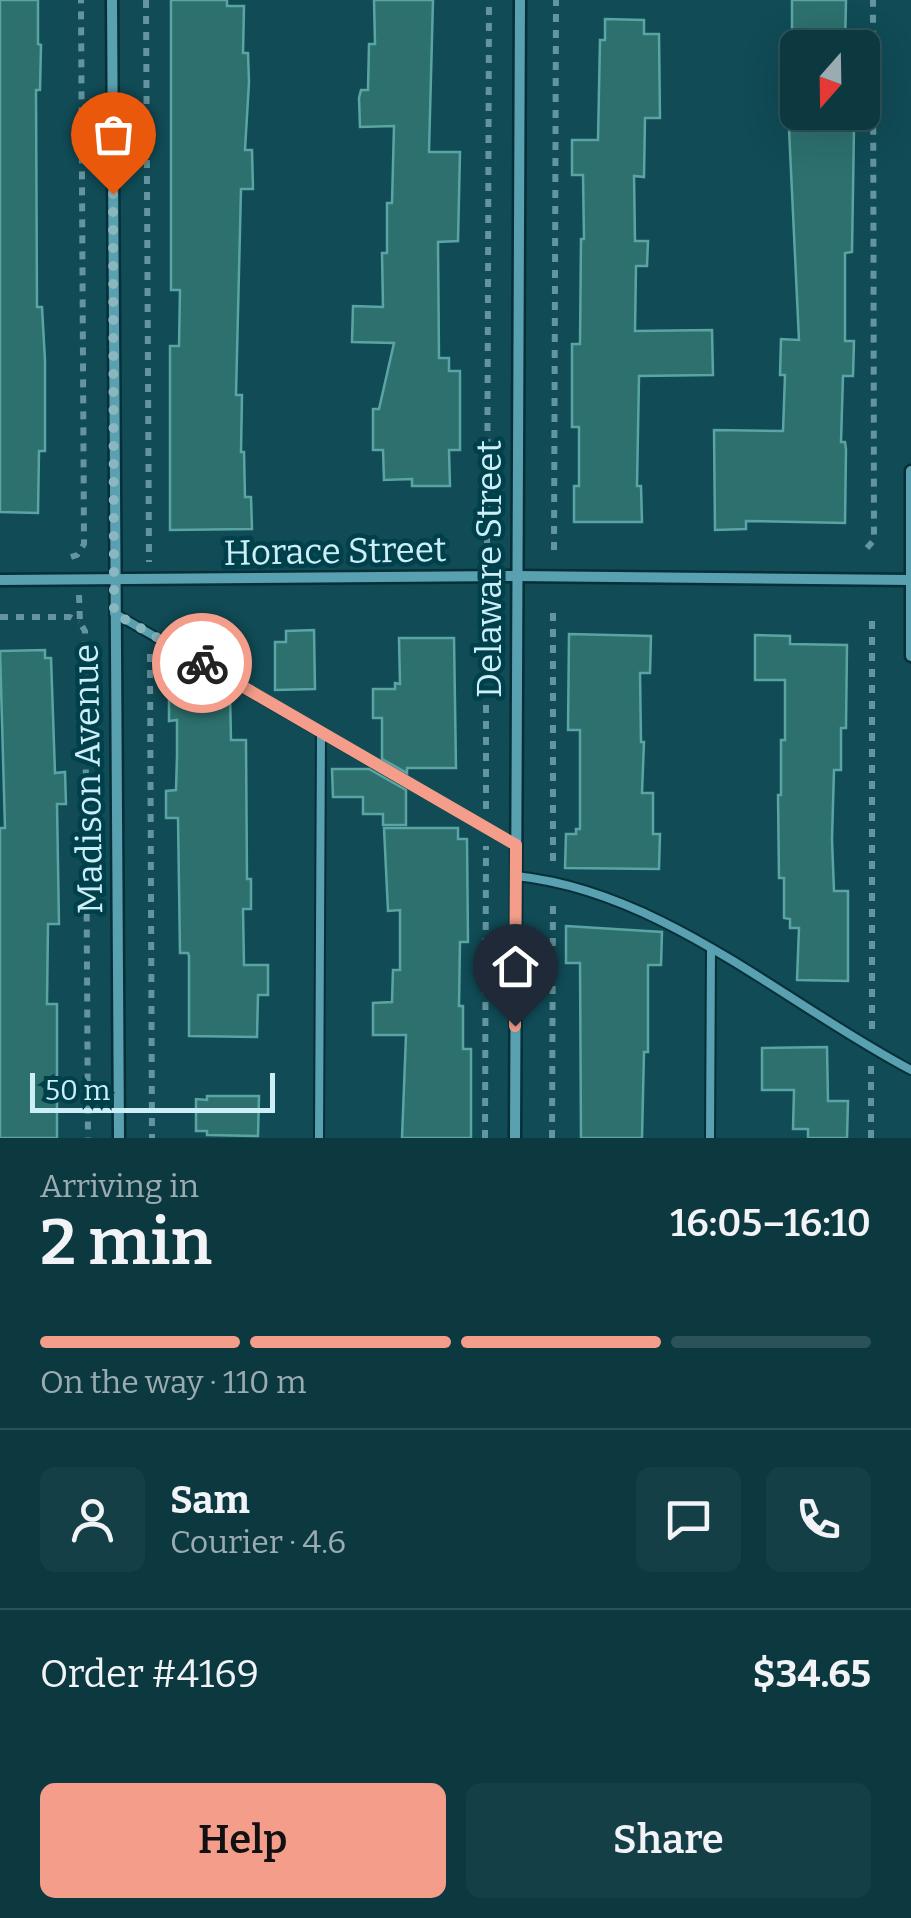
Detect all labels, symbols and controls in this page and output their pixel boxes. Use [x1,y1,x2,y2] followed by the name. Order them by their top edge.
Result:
[780,30,880,130] north arrow
[780,30,880,130] map controls
[71,92,156,195] pin
[86,107,141,162] icon: bag
[468,440,510,698] street label: Delaware Street
[223,528,447,574] street label: Horace Street
[152,613,252,713] courier
[175,636,230,691] icon: bike
[65,644,111,914] street label: Madison Avenue
[473,924,558,1027] pin
[488,939,543,994] icon: home
[30,1068,275,1112] scale bar
[45,1074,110,1107] text: 50 m
[40,1167,199,1205] text: Arriving in
[670,1200,871,1246] text: 16:05–16:10
[40,1203,212,1281] text: 2 min
[40,1363,306,1401] text: On the way · 110 m
[40,1467,145,1572] button: person
[636,1467,741,1572] button: chat
[766,1467,871,1572] button: phone
[170,1477,250,1523] text: Sam
[170,1523,346,1561] text: Courier · 4.6
[40,1651,259,1697] text: Order #4169
[752,1651,871,1697] text: $34.65
[40,1783,446,1898] button: Help
[466,1783,871,1898] button: Share

